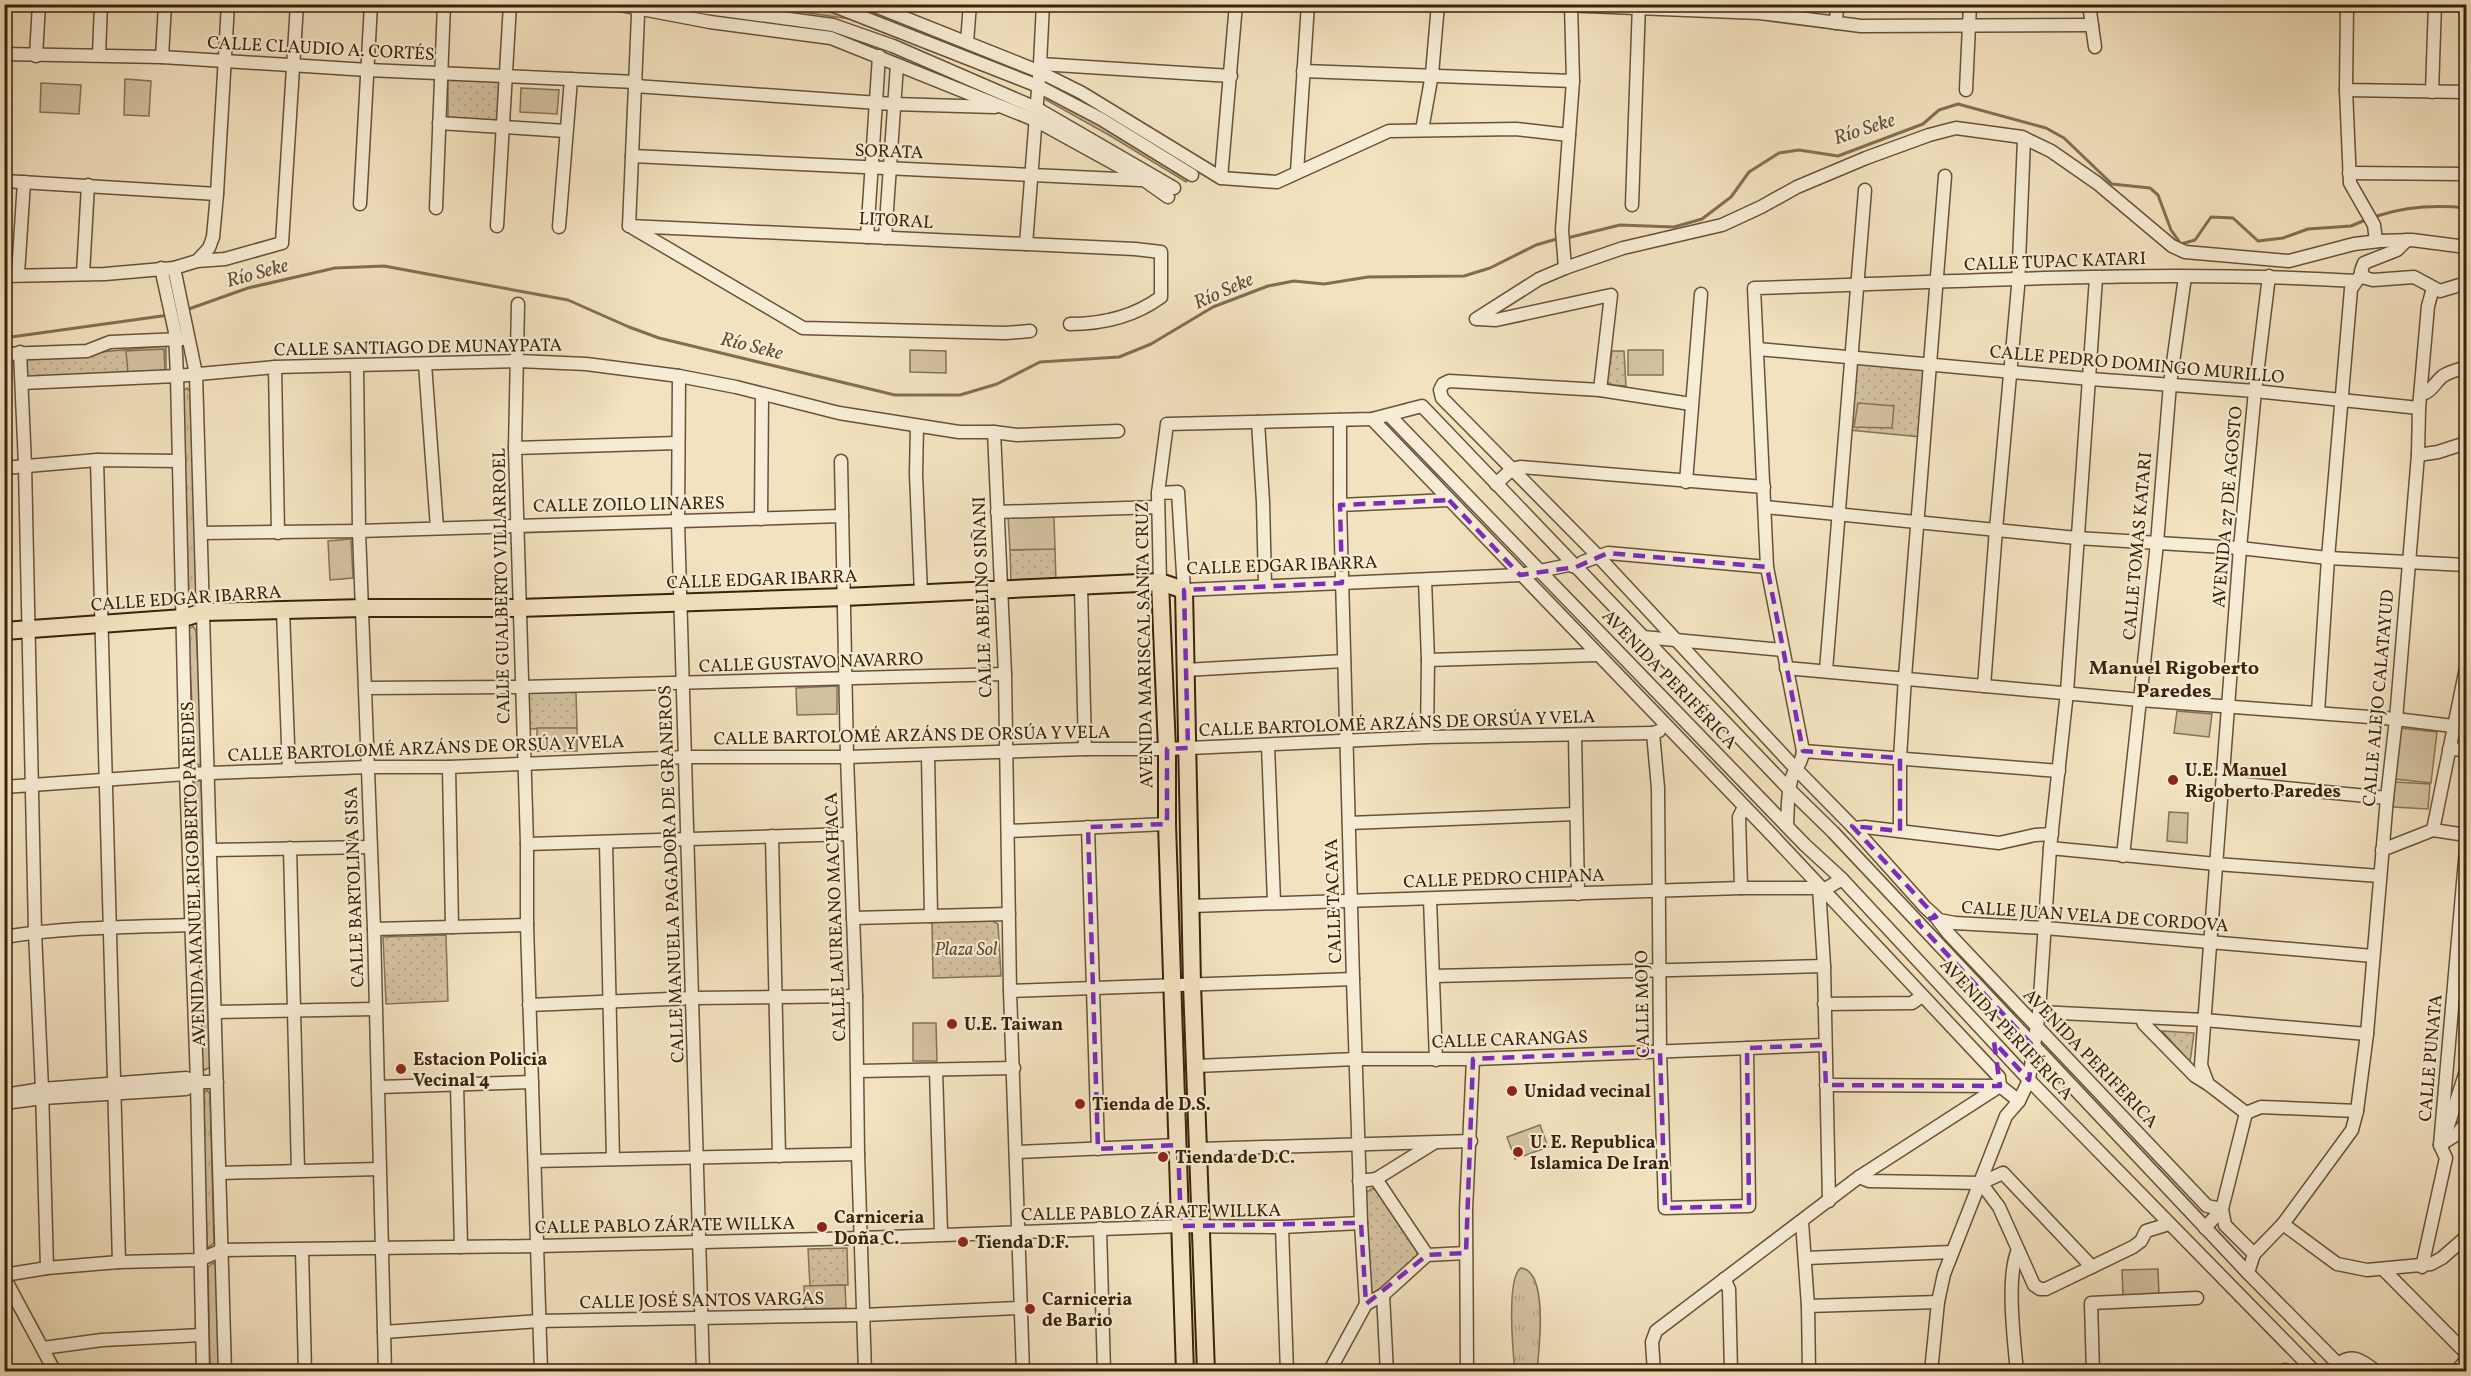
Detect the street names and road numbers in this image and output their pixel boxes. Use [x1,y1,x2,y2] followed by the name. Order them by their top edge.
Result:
[207,31,435,68] street label: CALLE CLAUDIO A. CORTÉS
[854,139,924,166] street label: SORATA
[858,207,934,236] street label: LITORAL
[1964,247,2147,278] street label: CALLE TUPAC KATARI
[274,333,563,364] street label: CALLE SANTIAGO DE MUNAYPATA
[1988,340,2285,391] street label: CALLE PEDRO DOMINGO MURILLO
[2207,405,2250,609] street label: AVENIDA 27 DE AGOSTO
[488,448,517,724] street label: CALLE GUALBERTO VILLARROEL
[2118,451,2159,641] street label: CALLE TOMAS KATARI
[533,491,725,520] street label: CALLE ZOILO LINARES
[967,496,1000,698] street label: CALLE ABELINO SIÑANI
[1130,501,1161,789] street label: AVENIDA MARISCAL SANTA CRUZ
[1186,551,1378,582] street label: CALLE EDGAR IBARRA
[666,565,858,596] street label: CALLE EDGAR IBARRA
[90,580,282,619] street label: CALLE EDGAR IBARRA
[2358,589,2401,808] street label: CALLE ALEJO CALATAYUD
[1595,605,1743,756] street label: AVENIDA PERIFÉRICA
[698,647,924,680] street label: CALLE GUSTAVO NAVARRO
[653,685,692,1063] street label: CALLE MANUELA PAGADORA DE GRANEROS
[176,701,213,1047] street label: AVENIDA MANUEL RIGOBERTO PAREDES
[1198,705,1596,744] street label: CALLE BARTOLOMÉ ARZÁNS DE ORSÚA Y VELA
[713,721,1111,752] street label: CALLE BARTOLOMÉ ARZÁNS DE ORSÚA Y VELA
[227,730,625,769] street label: CALLE BARTOLOMÉ ARZÁNS DE ORSÚA Y VELA
[339,786,372,988] street label: CALLE BARTOLINA SISA
[820,792,853,1042] street label: CALLE LAUREANO MACHACA
[1320,838,1349,964] street label: CALLE TACAYA
[1403,863,1606,896] street label: CALLE PEDRO CHIPANA
[1961,896,2230,939] street label: CALLE JUAN VELA DE CORDOVA
[1630,950,1657,1058] street label: CALLE MOJO
[1933,954,2079,1107] street label: AVENIDA PERIFÉRICA
[2016,984,2164,1135] street label: AVENIDA PERIFERICA
[2413,993,2450,1123] street label: CALLE PUNATA
[1432,1025,1589,1056] street label: CALLE CARANGAS
[1021,1199,1282,1228] street label: CALLE PABLO ZÁRATE WILLKA
[535,1212,796,1241] street label: CALLE PABLO ZÁRATE WILLKA
[579,1287,825,1316] street label: CALLE JOSÉ SANTOS VARGAS

